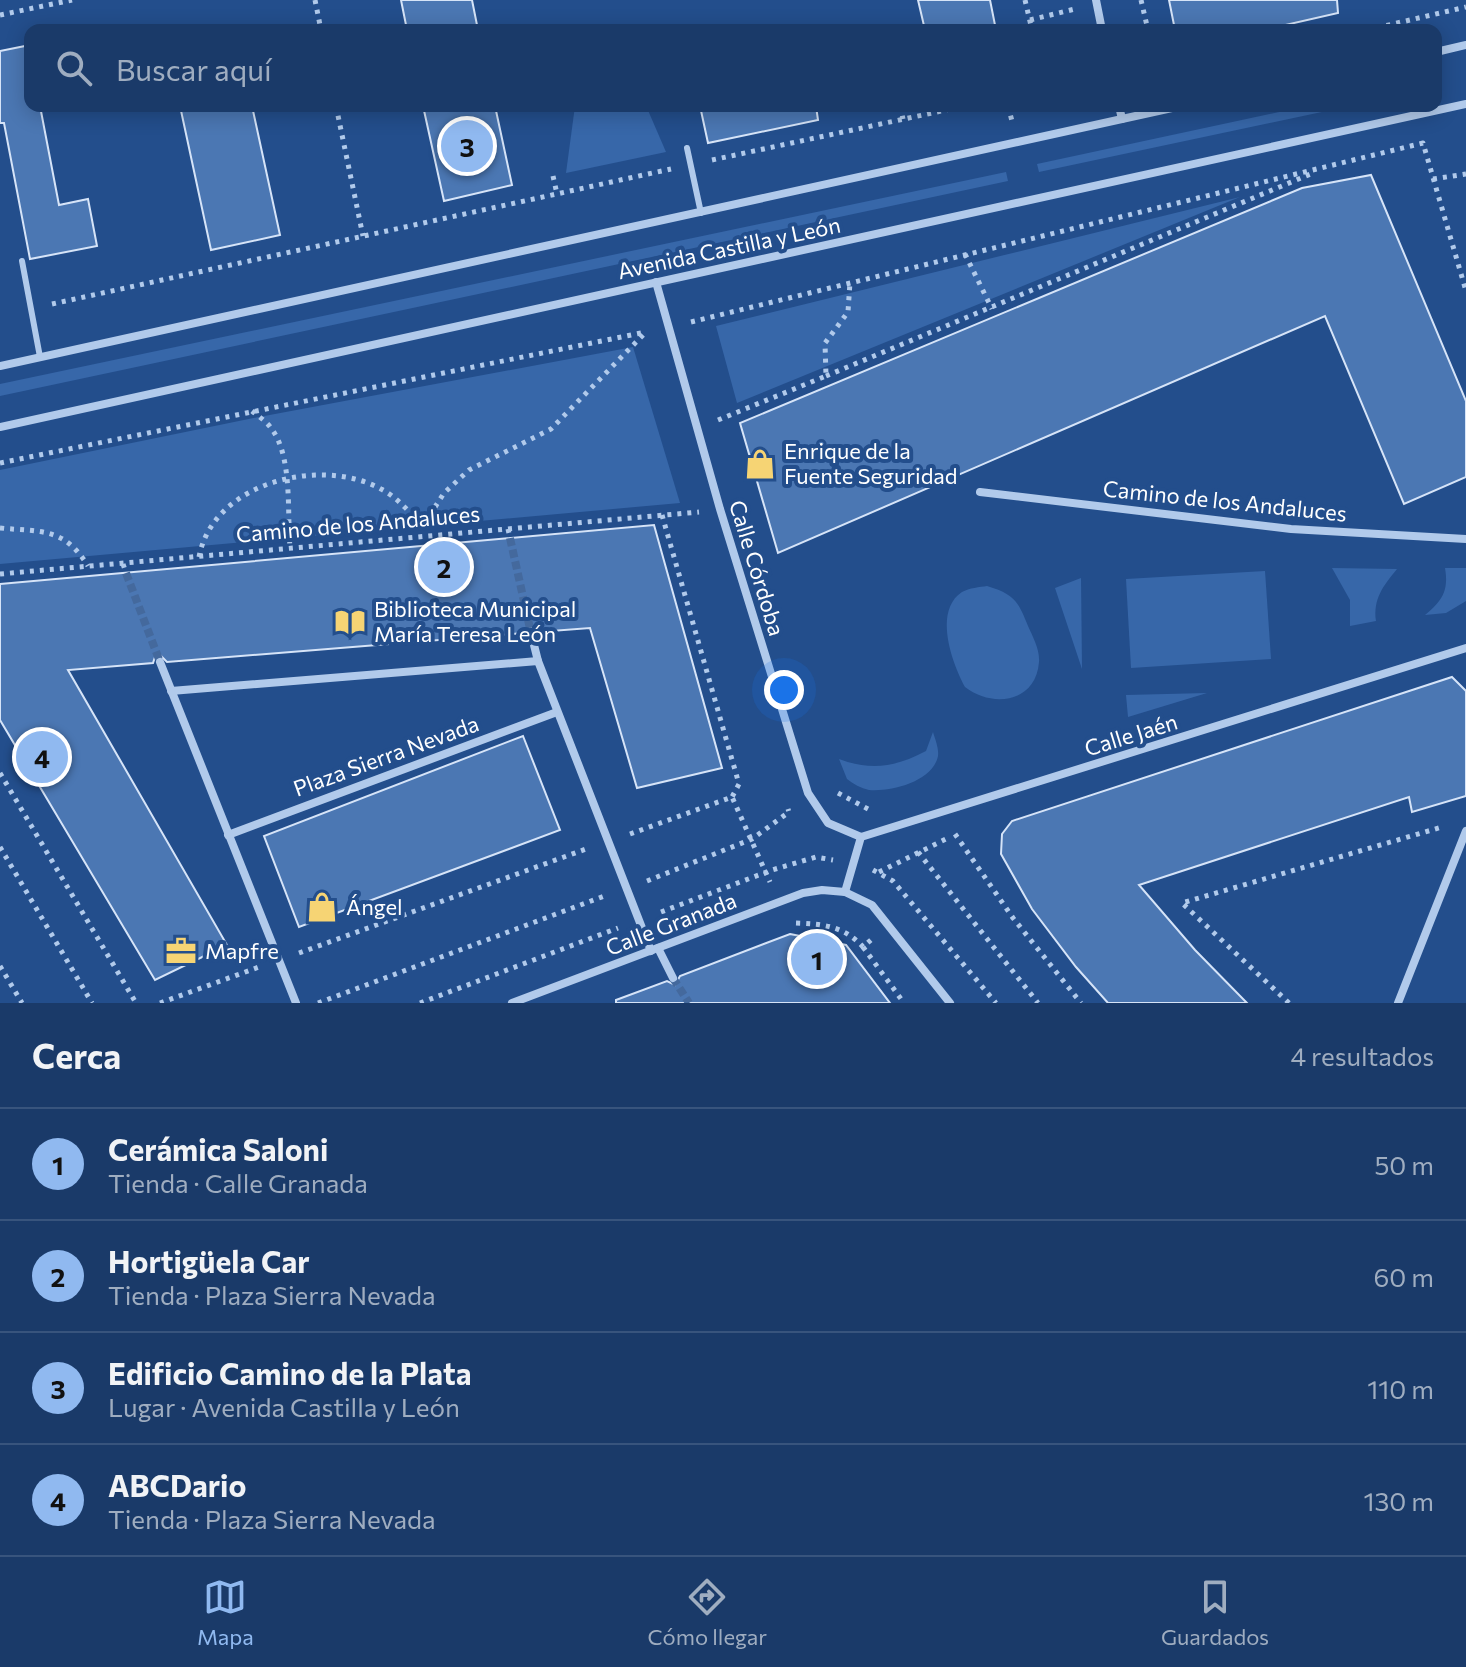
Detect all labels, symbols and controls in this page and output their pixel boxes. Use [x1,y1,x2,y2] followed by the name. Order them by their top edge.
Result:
[24,24,1442,112] search box
[52,46,96,90] icon: search
[116,50,272,87] text: Buscar aquí
[441,116,493,176] pin: 3
[615,211,843,284] street label: Avenida Castilla y León
[784,437,958,489] place label: Enrique de la Fuente Seguridad
[743,447,777,481] shop icon: Enrique de la Fuente Seguridad
[1102,474,1348,527] street label: Camino de los Andaluces
[724,497,791,639] street label: Calle Córdoba
[235,499,481,548] street label: Camino de los Andaluces
[418,537,470,597] pin: 2
[374,595,576,647] place label: Biblioteca Municipal María Teresa León
[333,605,367,639] library icon: Biblioteca Municipal María Teresa León
[764,670,804,710] your location
[1081,708,1181,761] street label: Calle Jaén
[289,709,482,802] street label: Plaza Sierra Nevada
[16,727,68,787] pin: 4
[602,886,740,961] street label: Calle Granada
[305,890,339,924] shop icon: Ángel
[346,893,403,920] place label: Ángel
[791,929,843,989] pin: 1
[164,934,198,968] office icon: Mapfre
[205,937,279,964] place label: Mapfre
[32,1034,121,1076] text: Cerca
[1290,1040,1434,1071] text: 4 resultados
[108,1130,328,1167] text: Cerámica Saloni
[52,1149,64,1180] text: 1
[1374,1149,1434,1180] text: 50 m
[108,1167,368,1198] text: Tienda · Calle Granada
[108,1242,310,1279] text: Hortigüela Car
[51,1261,65,1292] text: 2
[1374,1261,1434,1292] text: 60 m
[108,1279,436,1310] text: Tienda · Plaza Sierra Nevada
[108,1354,472,1391] text: Edificio Camino de la Plata
[50,1373,66,1404] text: 3
[1367,1373,1434,1404] text: 110 m
[108,1391,460,1422] text: Lugar · Avenida Castilla y León
[108,1466,246,1503] text: ABCDario
[50,1485,66,1516] text: 4
[1363,1485,1434,1516] text: 130 m
[108,1503,436,1534] text: Tienda · Plaza Sierra Nevada
[197,1575,254,1650] tab: Mapa
[648,1575,767,1650] tab: Cómo llegar
[1161,1575,1269,1650] tab: Guardados

